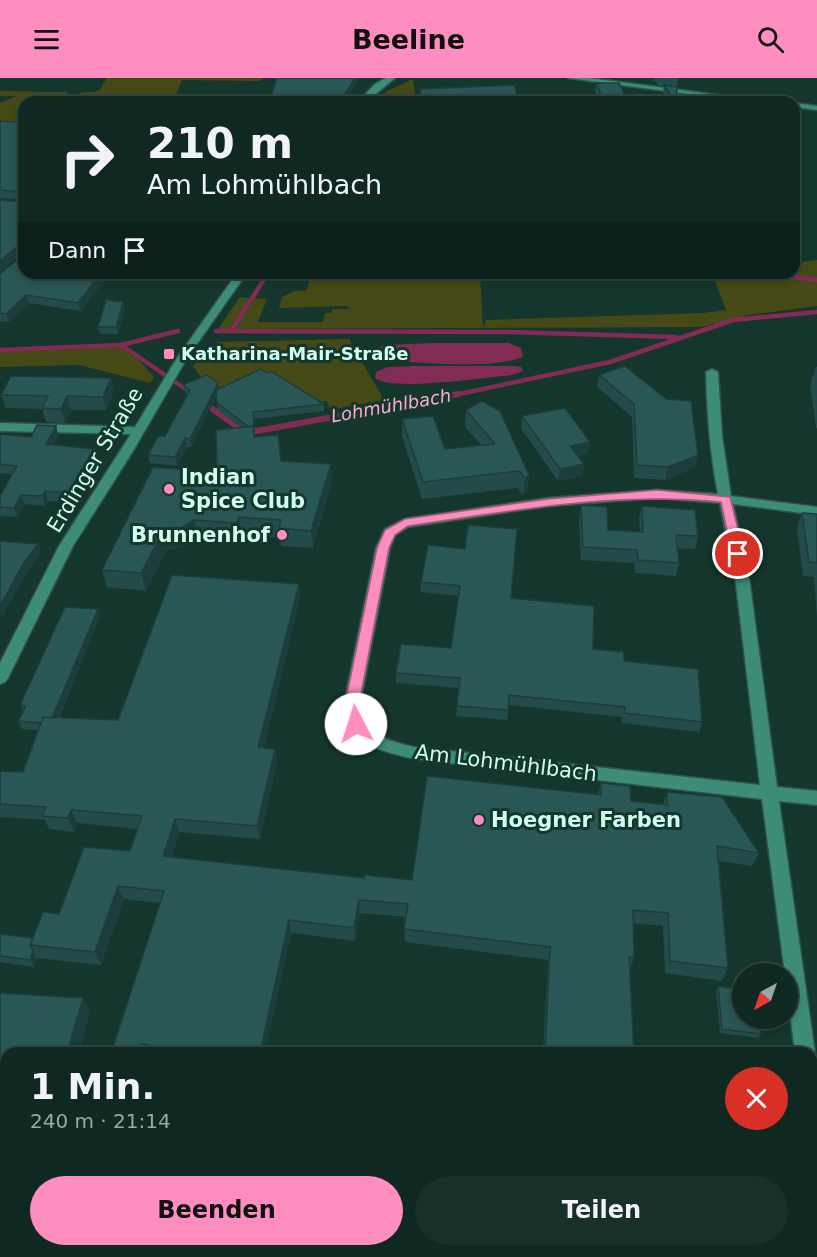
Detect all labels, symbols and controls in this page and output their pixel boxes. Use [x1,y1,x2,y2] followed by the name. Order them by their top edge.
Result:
[30,23,63,56] icon: menu
[754,23,787,56] icon: search
[352,24,465,55] text: Beeline
[147,119,293,168] text: 210 m
[48,120,126,198] icon: right
[147,169,382,200] text: Am Lohmühlbach
[118,234,151,267] icon: arrive
[48,238,106,263] text: Dann
[181,343,408,364] place label: Katharina-Mair-Straße
[162,347,176,361] marker: Katharina-Mair-Straße
[42,383,148,537] street label: Erdinger Straße
[329,385,453,426] water label: Lohmühlbach
[181,465,305,513] place label: Indian Spice Club
[162,482,176,496] marker: Indian Spice Club
[131,523,271,547] place label: Brunnenhof
[275,528,289,542] marker: Brunnenhof
[712,528,763,579] pin
[721,537,754,570] icon: arrive
[324,692,388,756] position arrow
[414,740,598,786] street label: Am Lohmühlbach
[491,808,681,832] place label: Hoegner Farben
[472,813,486,827] marker: Hoegner Farben
[732,963,798,1029] north arrow
[732,963,798,1029] map controls
[30,1066,155,1107] text: 1 Min.
[725,1067,788,1130] button: close
[30,1109,171,1133] text: 240 m · 21:14
[30,1176,403,1245] button: Beenden
[415,1176,788,1245] button: Teilen

